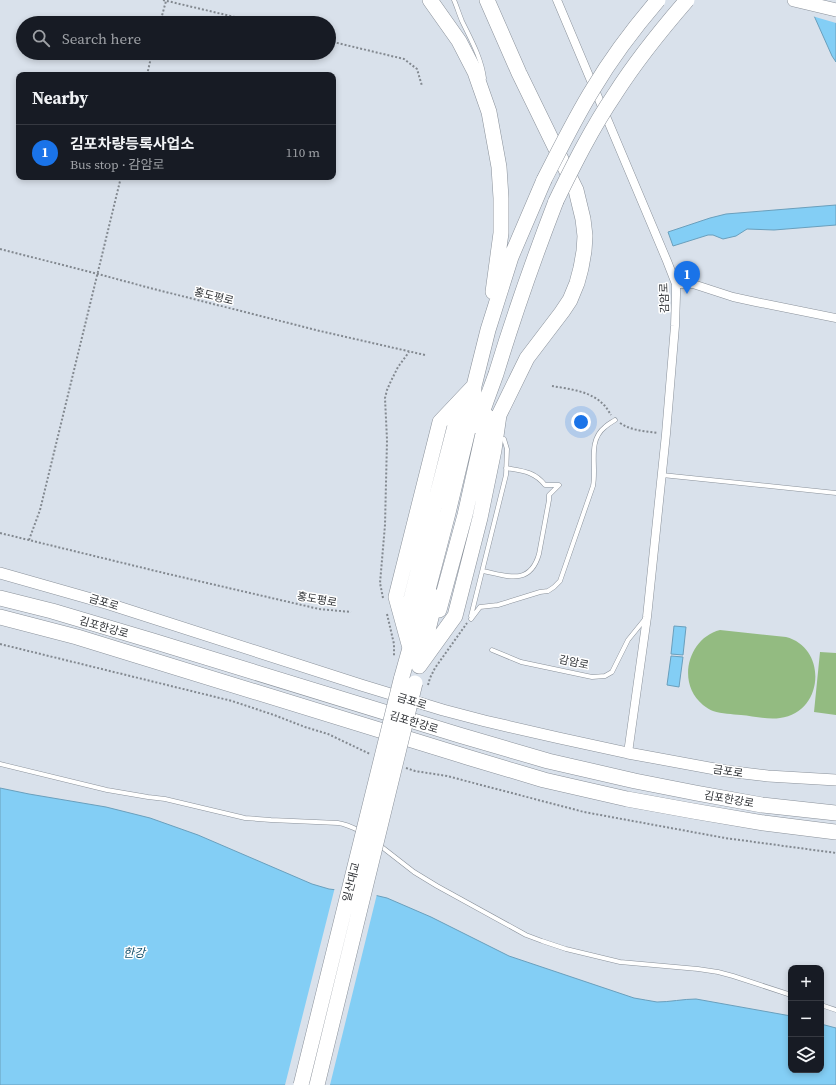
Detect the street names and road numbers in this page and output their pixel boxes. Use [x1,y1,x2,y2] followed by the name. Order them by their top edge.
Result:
[656,283,673,313] street label: 감암로
[192,284,235,309] street label: 홍도평로
[296,589,338,610] street label: 홍도평로
[87,591,121,614] street label: 금포로
[77,613,130,642] street label: 김포한강로
[557,652,590,673] street label: 감암로
[395,690,429,713] street label: 금포로
[387,708,440,737] street label: 김포한강로
[712,762,744,781] street label: 금포로
[703,788,755,811] street label: 김포한강로
[339,861,364,904] street label: 일산대교

